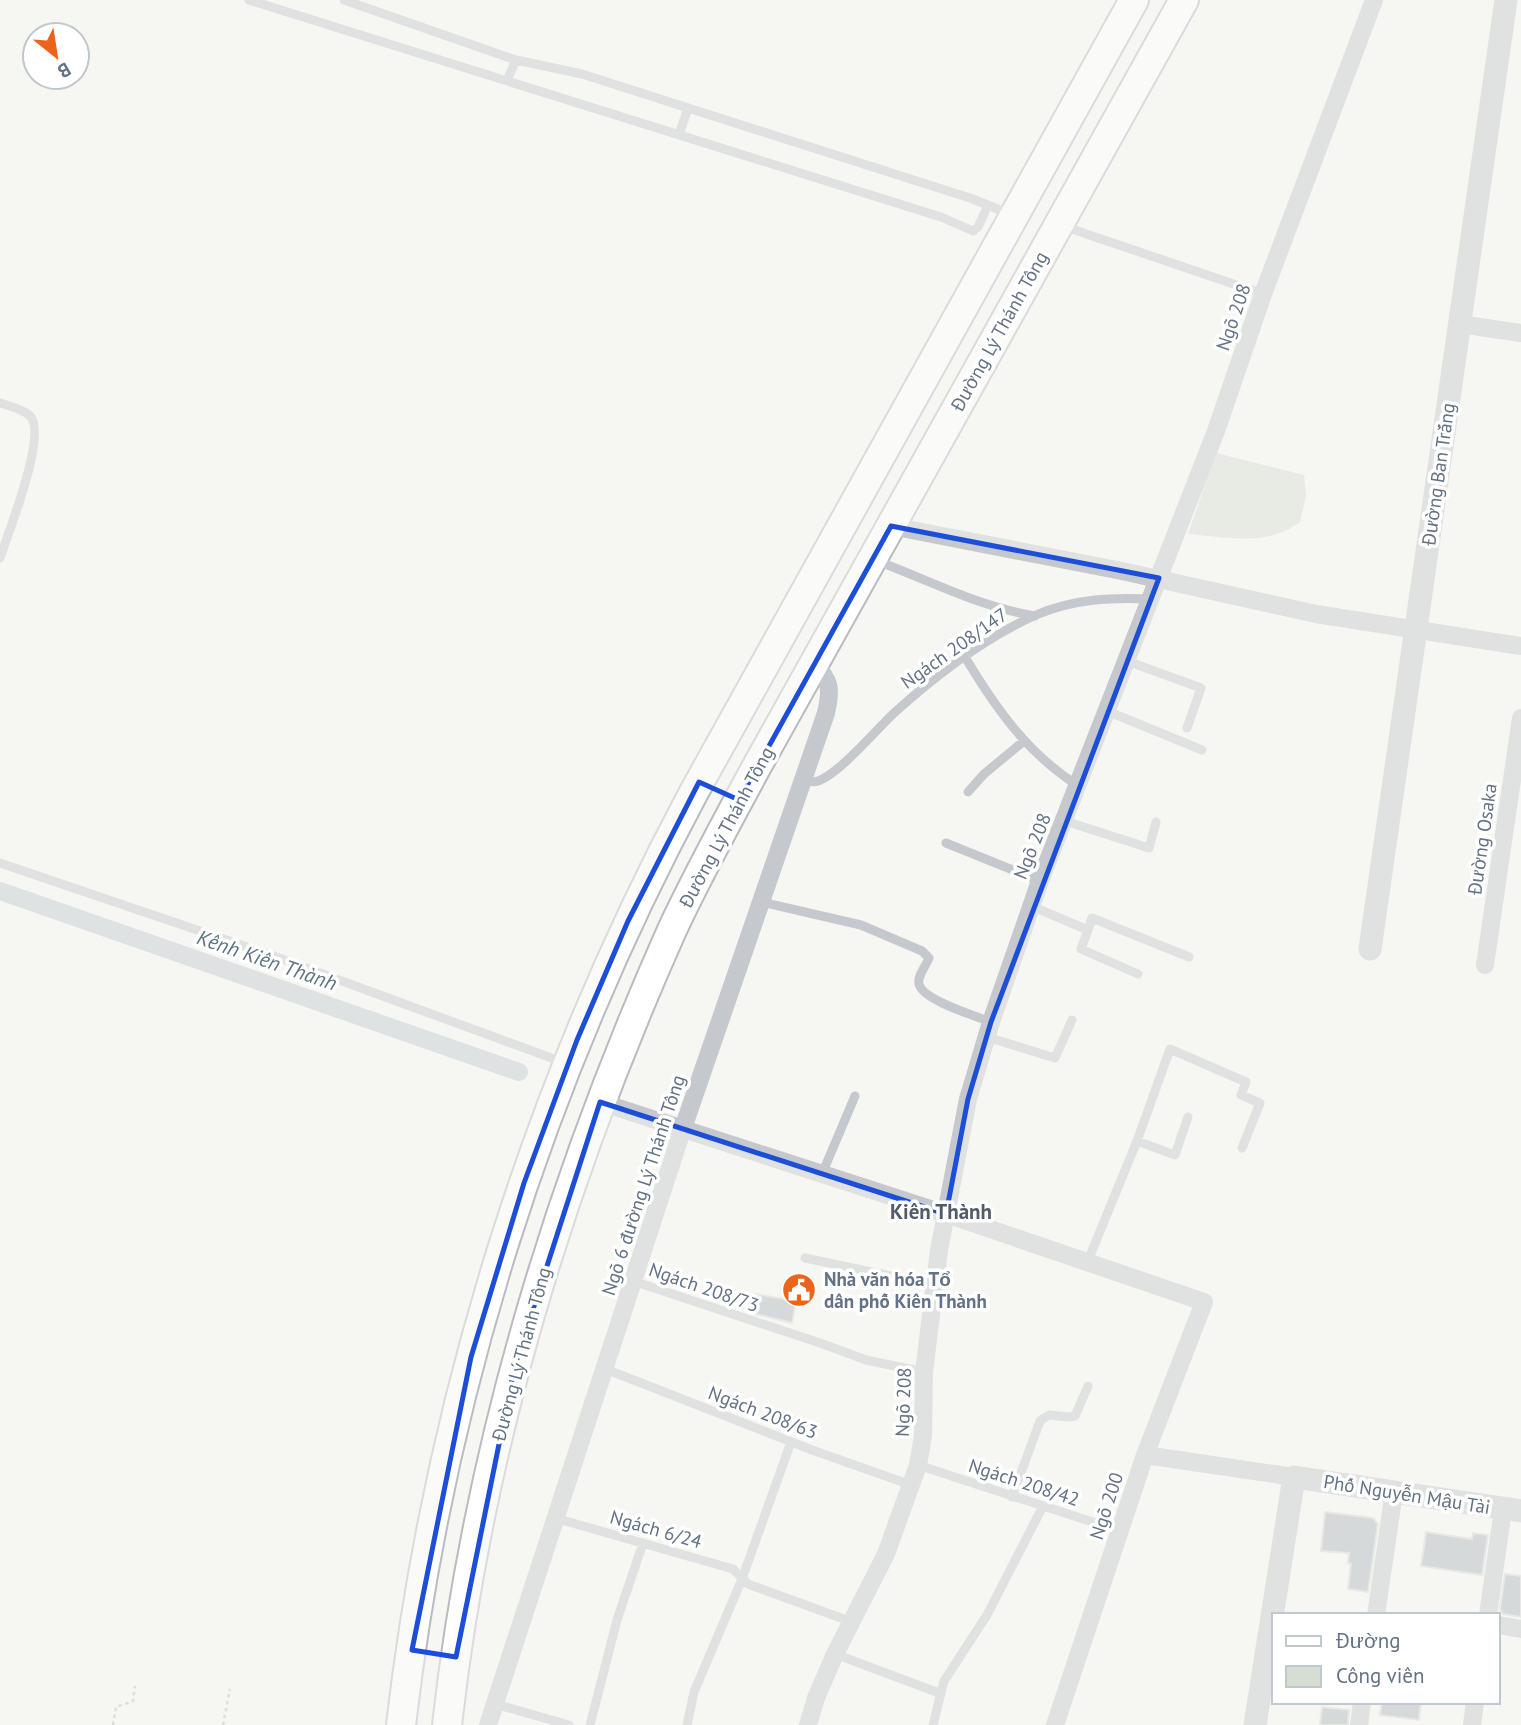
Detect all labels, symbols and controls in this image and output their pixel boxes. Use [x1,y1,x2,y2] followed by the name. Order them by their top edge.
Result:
[21,21,91,91] north arrow
[54,58,75,84] text: B
[945,247,1053,416] street label: Đường Lý Thánh Tông
[1210,280,1256,354] street label: Ngõ 208
[1416,401,1460,548] street label: Đường Ban Trắng
[896,602,1012,694] street label: Ngách 208/147
[673,742,779,913] street label: Đường Lý Thánh Tông
[1462,782,1502,897] street label: Đường Osaka
[1008,809,1056,883] street label: Ngõ 208
[194,923,340,997] water label: Kênh Kiên Thành
[596,1072,690,1298] street label: Ngõ 6 đường Lý Thánh Tông
[890,1198,992,1225] district label: Kiên Thành
[646,1257,762,1317] street label: Ngách 208/73
[486,1264,556,1445] street label: Đường Lý Thánh Tông
[824,1267,987,1313] place label: Nhà văn hóa Tổ dân phố Kiên Thành
[780,1271,818,1309] public building icon: Nhà văn hóa Tổ dân phố Kiên Thành
[890,1367,916,1437] street label: Ngõ 208
[705,1380,821,1444] street label: Ngách 208/63
[966,1453,1082,1511] street label: Ngách 208/42
[1084,1469,1128,1543] street label: Ngõ 200
[1322,1469,1492,1519] street label: Phố Nguyễn Mậu Tài
[607,1504,705,1554] street label: Ngách 6/24
[1272,1613,1500,1704] legend
[1335,1627,1400,1654] text: Đường
[1336,1662,1425,1689] text: Công viên

